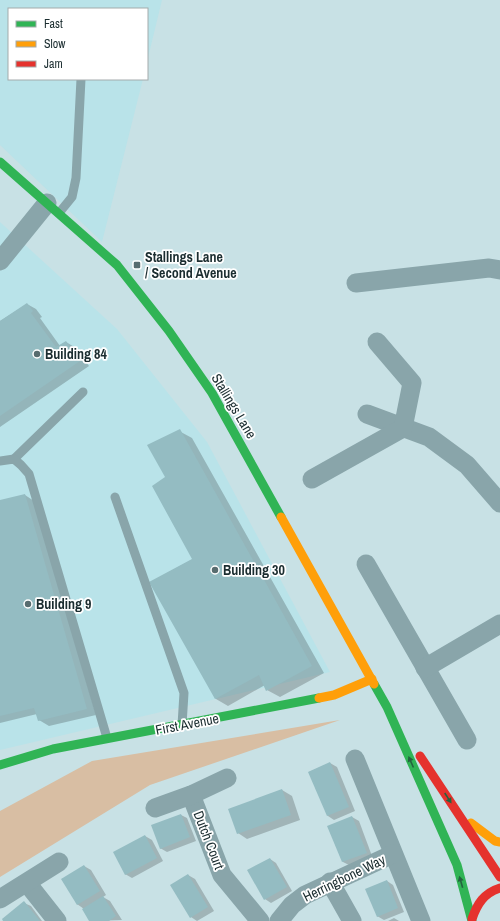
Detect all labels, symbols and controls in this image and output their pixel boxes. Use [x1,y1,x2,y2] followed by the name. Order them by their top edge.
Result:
[8,8,148,80] legend
[44,16,63,32] text: Fast
[44,36,66,52] text: Slow
[44,56,63,72] text: Jam
[145,248,237,282] place label: Stallings Lane / Second Avenue
[132,260,142,270] marker: Stallings Lane / Second Avenue
[45,345,107,363] place label: Building 84
[32,349,42,359] marker: Building 84
[208,370,260,442] street label: Stallings Lane
[223,561,285,579] place label: Building 30
[210,565,220,575] marker: Building 30
[36,595,92,613] place label: Building 9
[23,599,33,609] marker: Building 9
[154,709,220,739] street label: First Avenue
[408,755,414,767] one-way arrow
[444,792,451,803] one-way arrow
[190,808,228,872] street label: Dutch Court
[300,850,388,906] street label: Herringbone Way
[458,876,464,888] one-way arrow

